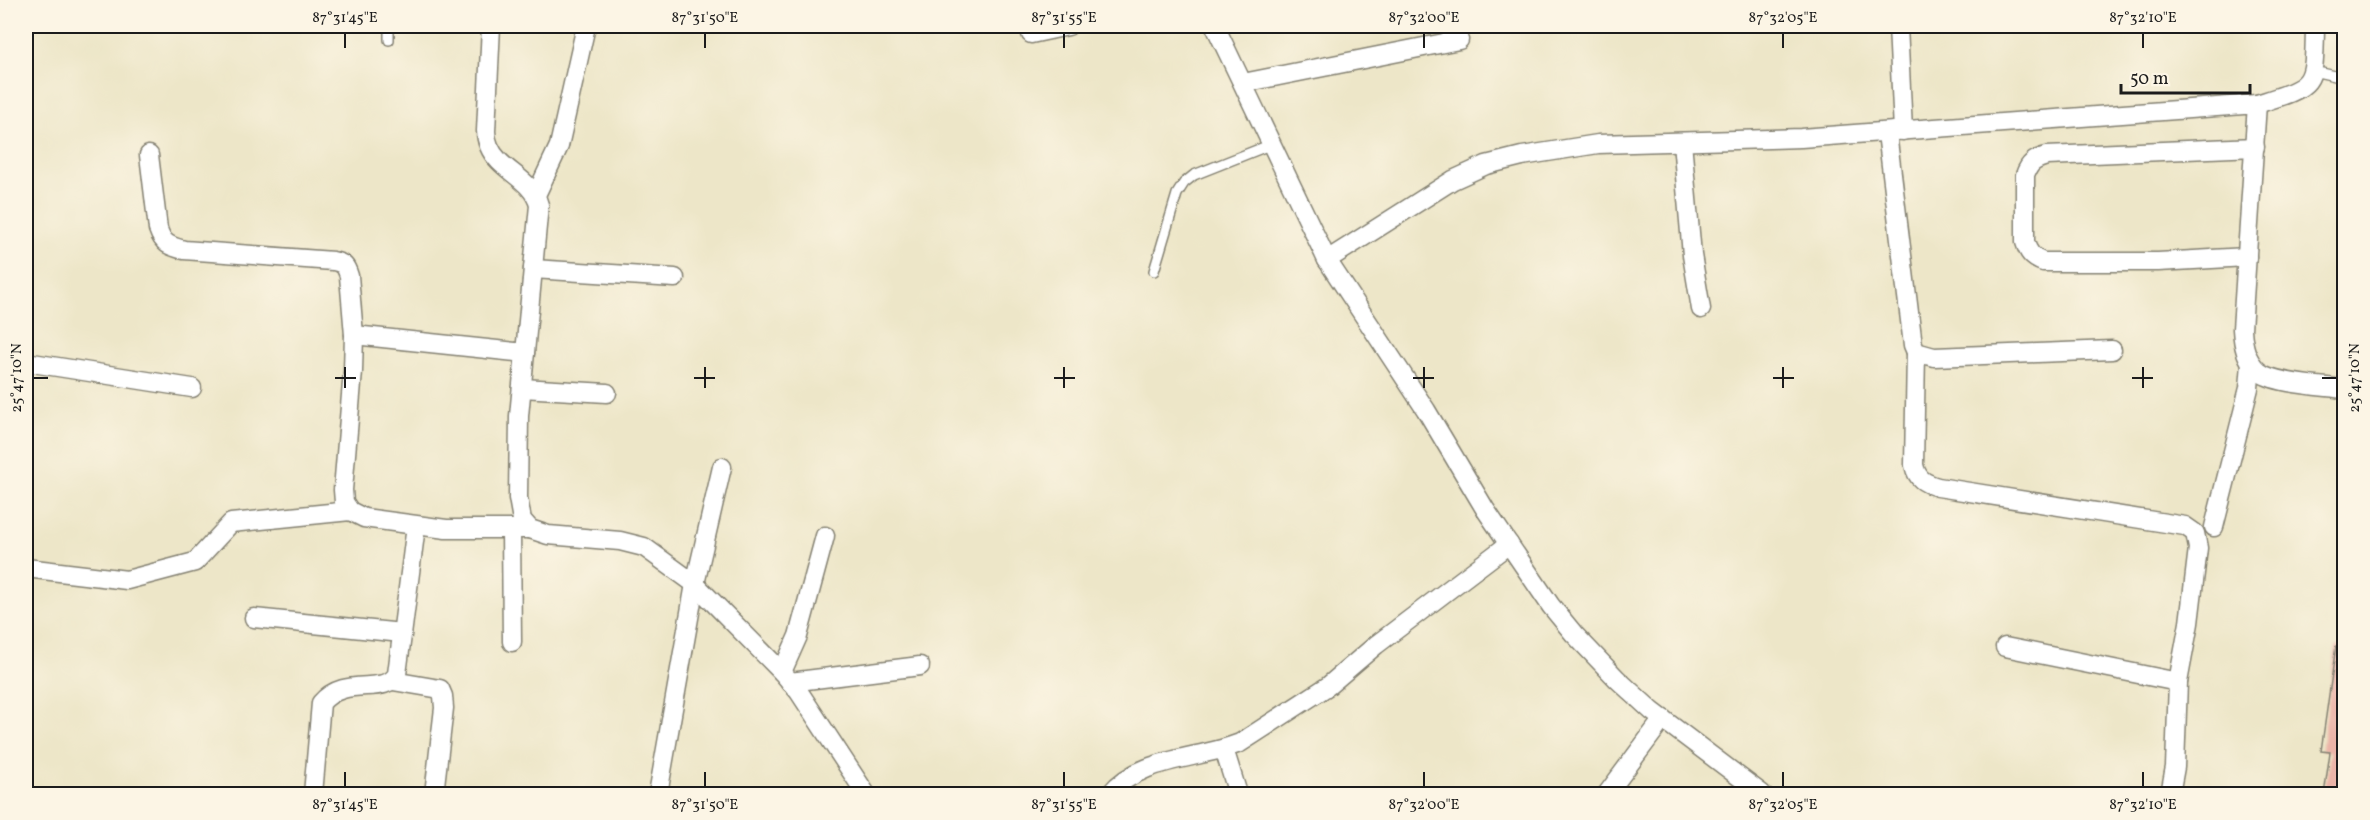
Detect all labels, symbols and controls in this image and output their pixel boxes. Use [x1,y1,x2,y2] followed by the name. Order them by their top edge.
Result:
[312,8,378,29] text: 87°31'45"E
[672,8,738,29] text: 87°31'50"E
[1031,8,1097,29] text: 87°31'55"E
[1389,8,1459,29] text: 87°32'00"E
[1749,8,1817,29] text: 87°32'05"E
[2109,8,2177,29] text: 87°32'10"E
[2121,57,2250,95] scale bar
[2130,67,2169,92] text: 50 m
[7,343,28,413] text: 25°47'10"N
[2345,343,2366,413] text: 25°47'10"N
[312,795,378,816] text: 87°31'45"E
[672,795,738,816] text: 87°31'50"E
[1031,795,1097,816] text: 87°31'55"E
[1389,795,1459,816] text: 87°32'00"E
[1749,795,1817,816] text: 87°32'05"E
[2109,795,2177,816] text: 87°32'10"E

